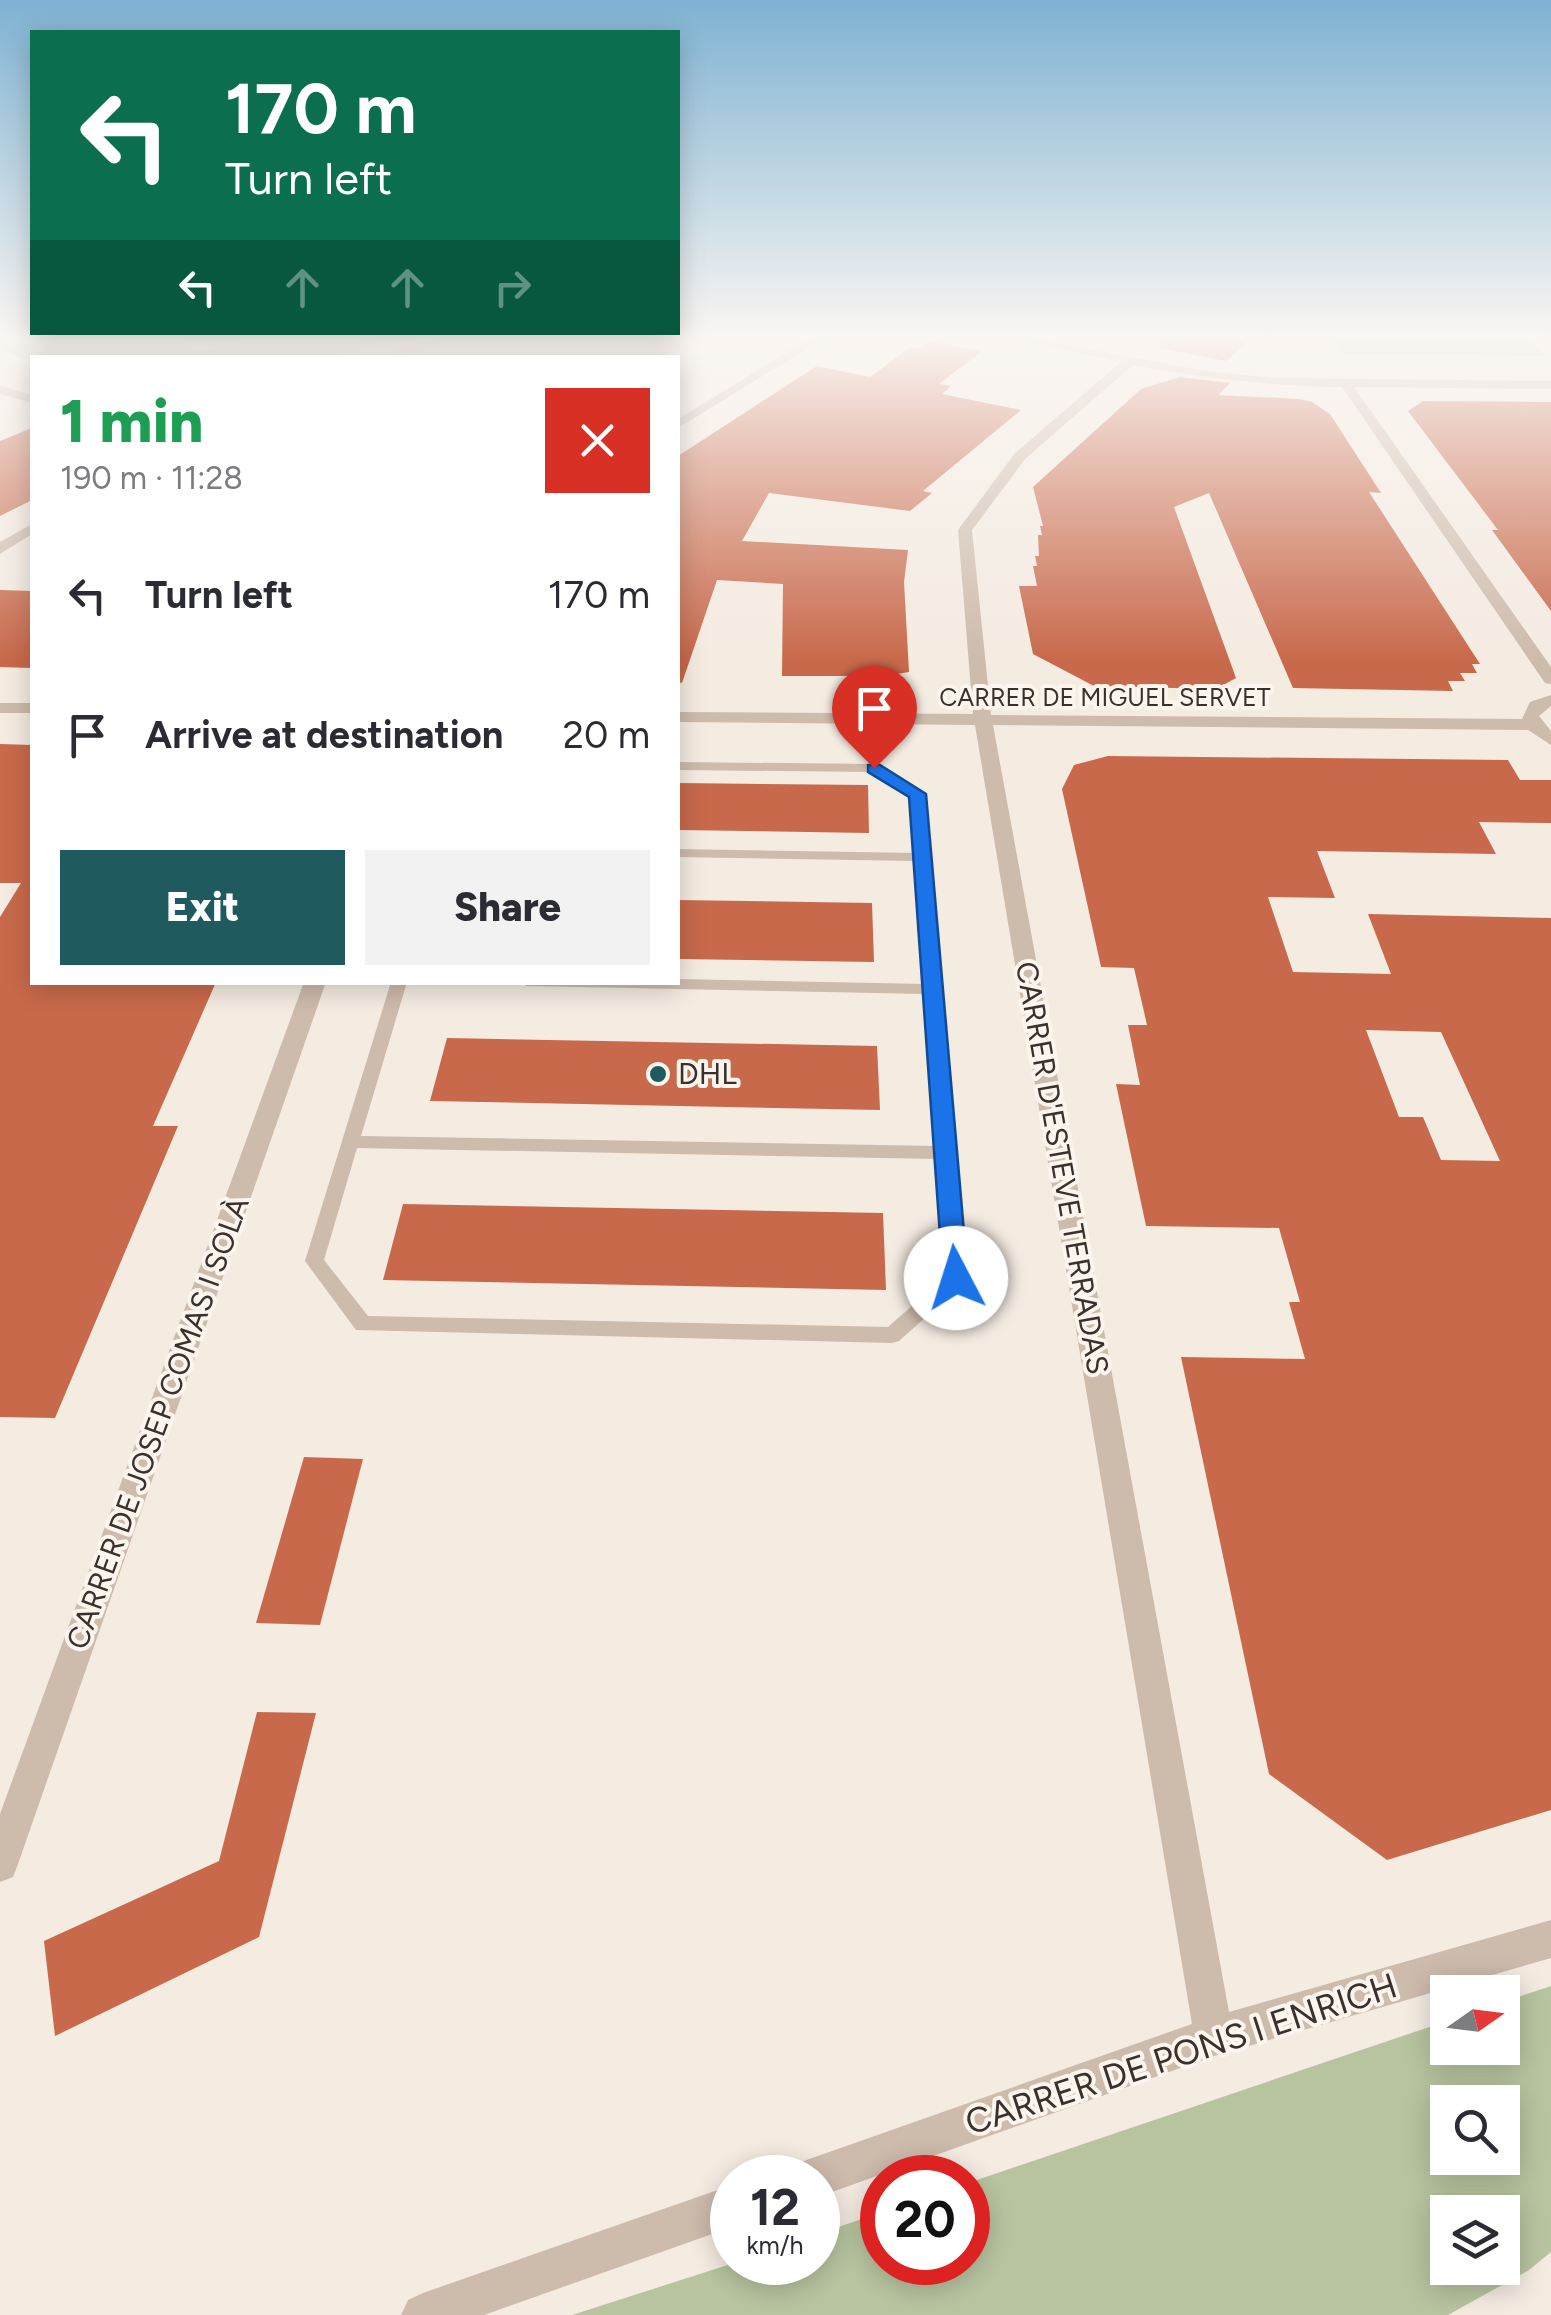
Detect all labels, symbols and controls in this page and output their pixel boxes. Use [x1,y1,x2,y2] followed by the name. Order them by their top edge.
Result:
[225,66,417,151] text: 170 m
[60,70,190,200] icon: left
[225,151,392,205] text: Turn left
[170,260,225,315] icon: left
[275,260,330,315] icon: ahead
[380,260,435,315] icon: ahead
[485,260,540,315] icon: right
[60,385,203,457] text: 1 min
[545,388,650,493] button: close
[60,459,243,497] text: 190 m · 11:28
[60,568,115,623] icon: left
[145,572,293,618] text: Turn left
[548,572,650,618] text: 170 m
[832,666,917,769] pin
[847,681,902,736] icon: arrive
[939,682,1271,712] street label: CARRER DE MIGUEL SERVET
[60,708,115,763] icon: arrive
[145,712,503,758] text: Arrive at destination
[563,712,650,758] text: 20 m
[60,850,345,965] button: Exit
[365,850,650,965] button: Share
[1008,959,1117,1377] street label: CARRER D'ESTEVE TERRADAS
[678,1055,737,1092] place label: DHL
[647,1063,669,1085] marker: DHL
[58,1191,257,1654] street label: CARRER DE JOSEP COMAS I SOLÀ
[904,1226,1008,1330] position arrow
[960,1964,1402,2144] street label: CARRER DE PONS I ENRICH
[1430,1975,1520,2065] north arrow
[1430,1975,1520,2285] map controls
[1430,2085,1520,2175] button: search
[860,2155,990,2285] speed limit sign: 20
[750,2177,800,2238] text: 12
[1430,2195,1520,2285] button: layers
[746,2230,804,2260] text: km/h

